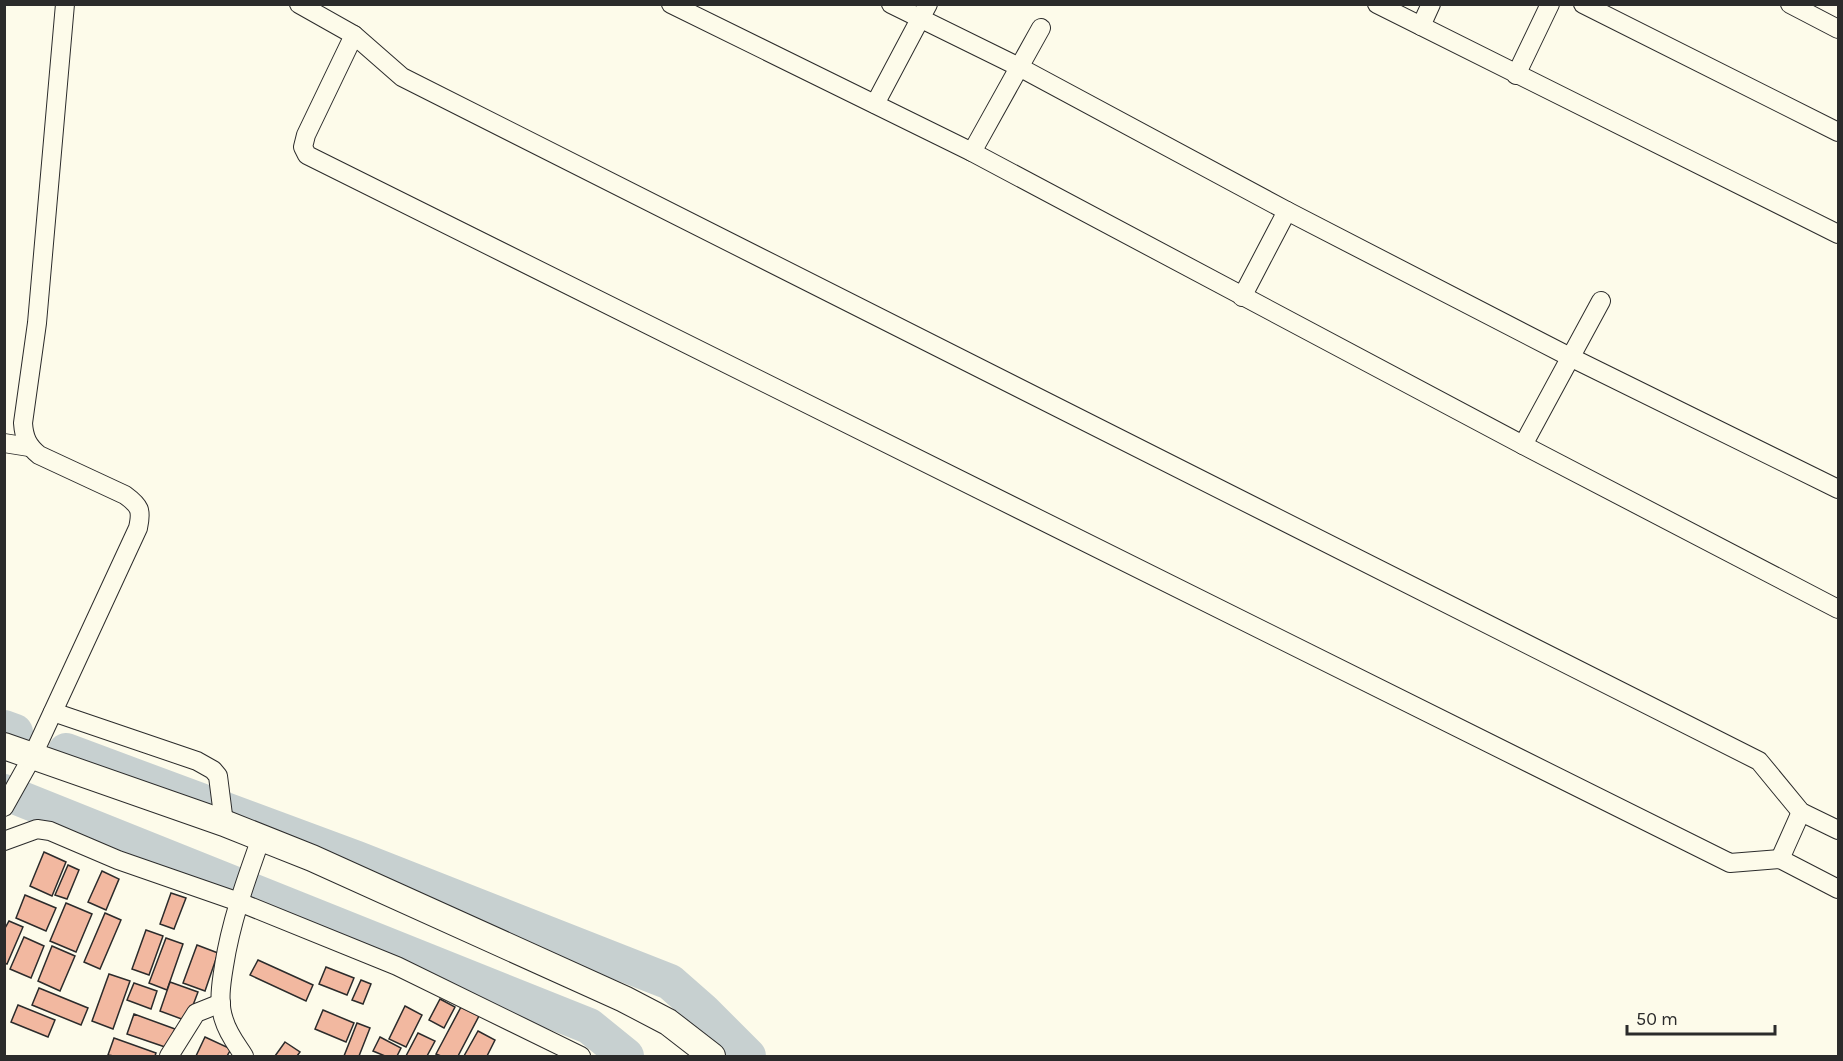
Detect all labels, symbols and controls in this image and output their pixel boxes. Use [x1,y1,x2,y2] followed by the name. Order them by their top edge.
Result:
[1627,998,1776,1036] scale bar
[1636,1008,1678,1030] text: 50 m

